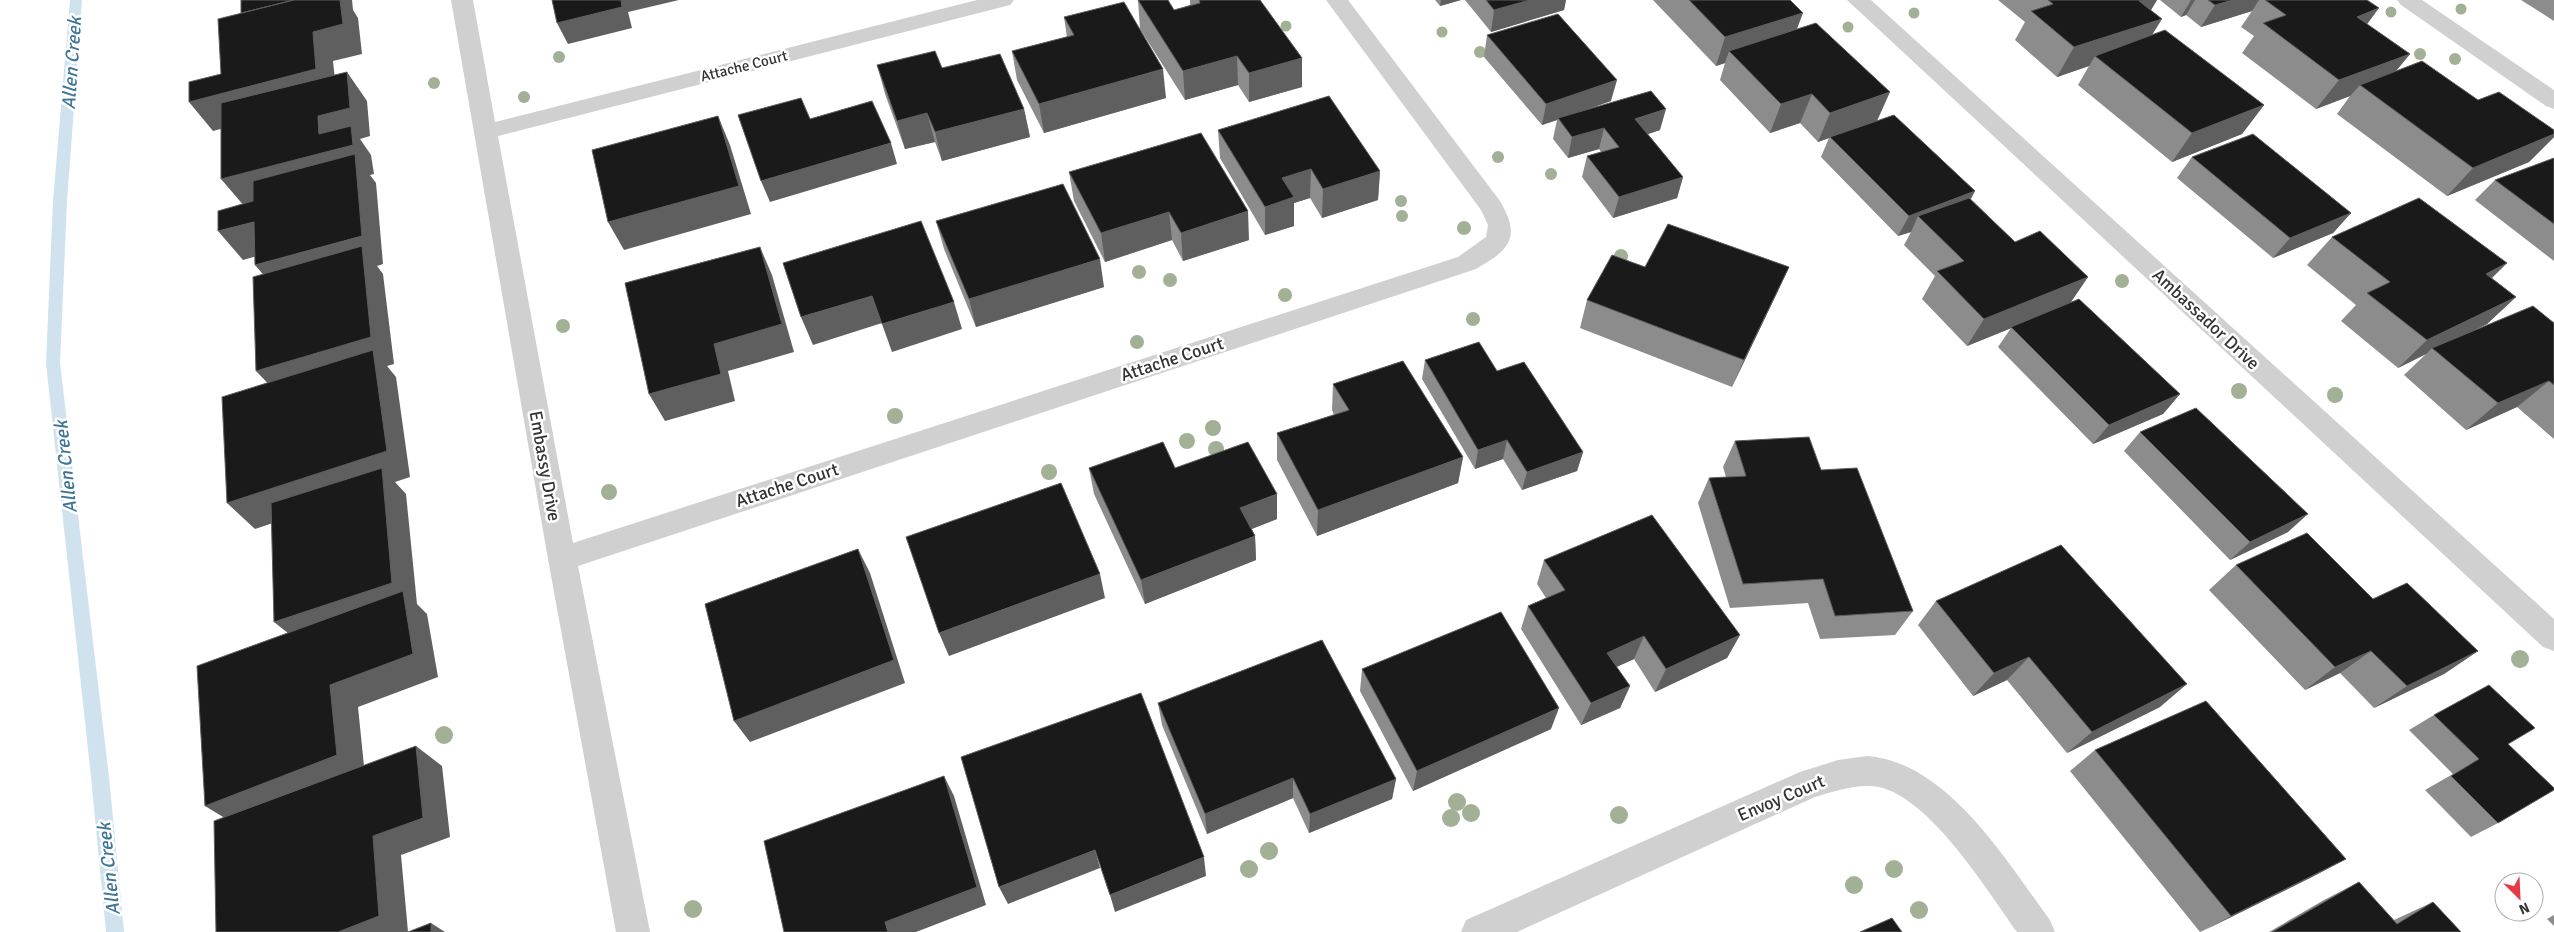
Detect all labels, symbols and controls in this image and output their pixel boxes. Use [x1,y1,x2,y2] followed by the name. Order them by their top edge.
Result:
[57,14,87,110] water label: Allen Creek
[699,46,789,86] street label: Attache Court
[2148,264,2264,374] street label: Ambassador Drive
[1118,332,1226,386] street label: Attache Court
[524,409,566,523] street label: Embassy Drive
[49,418,83,514] water label: Allen Creek
[733,458,841,512] street label: Attache Court
[1734,770,1828,826] street label: Envoy Court
[92,820,126,916] water label: Allen Creek
[2494,872,2544,922] north arrow
[2516,899,2532,918] text: N

